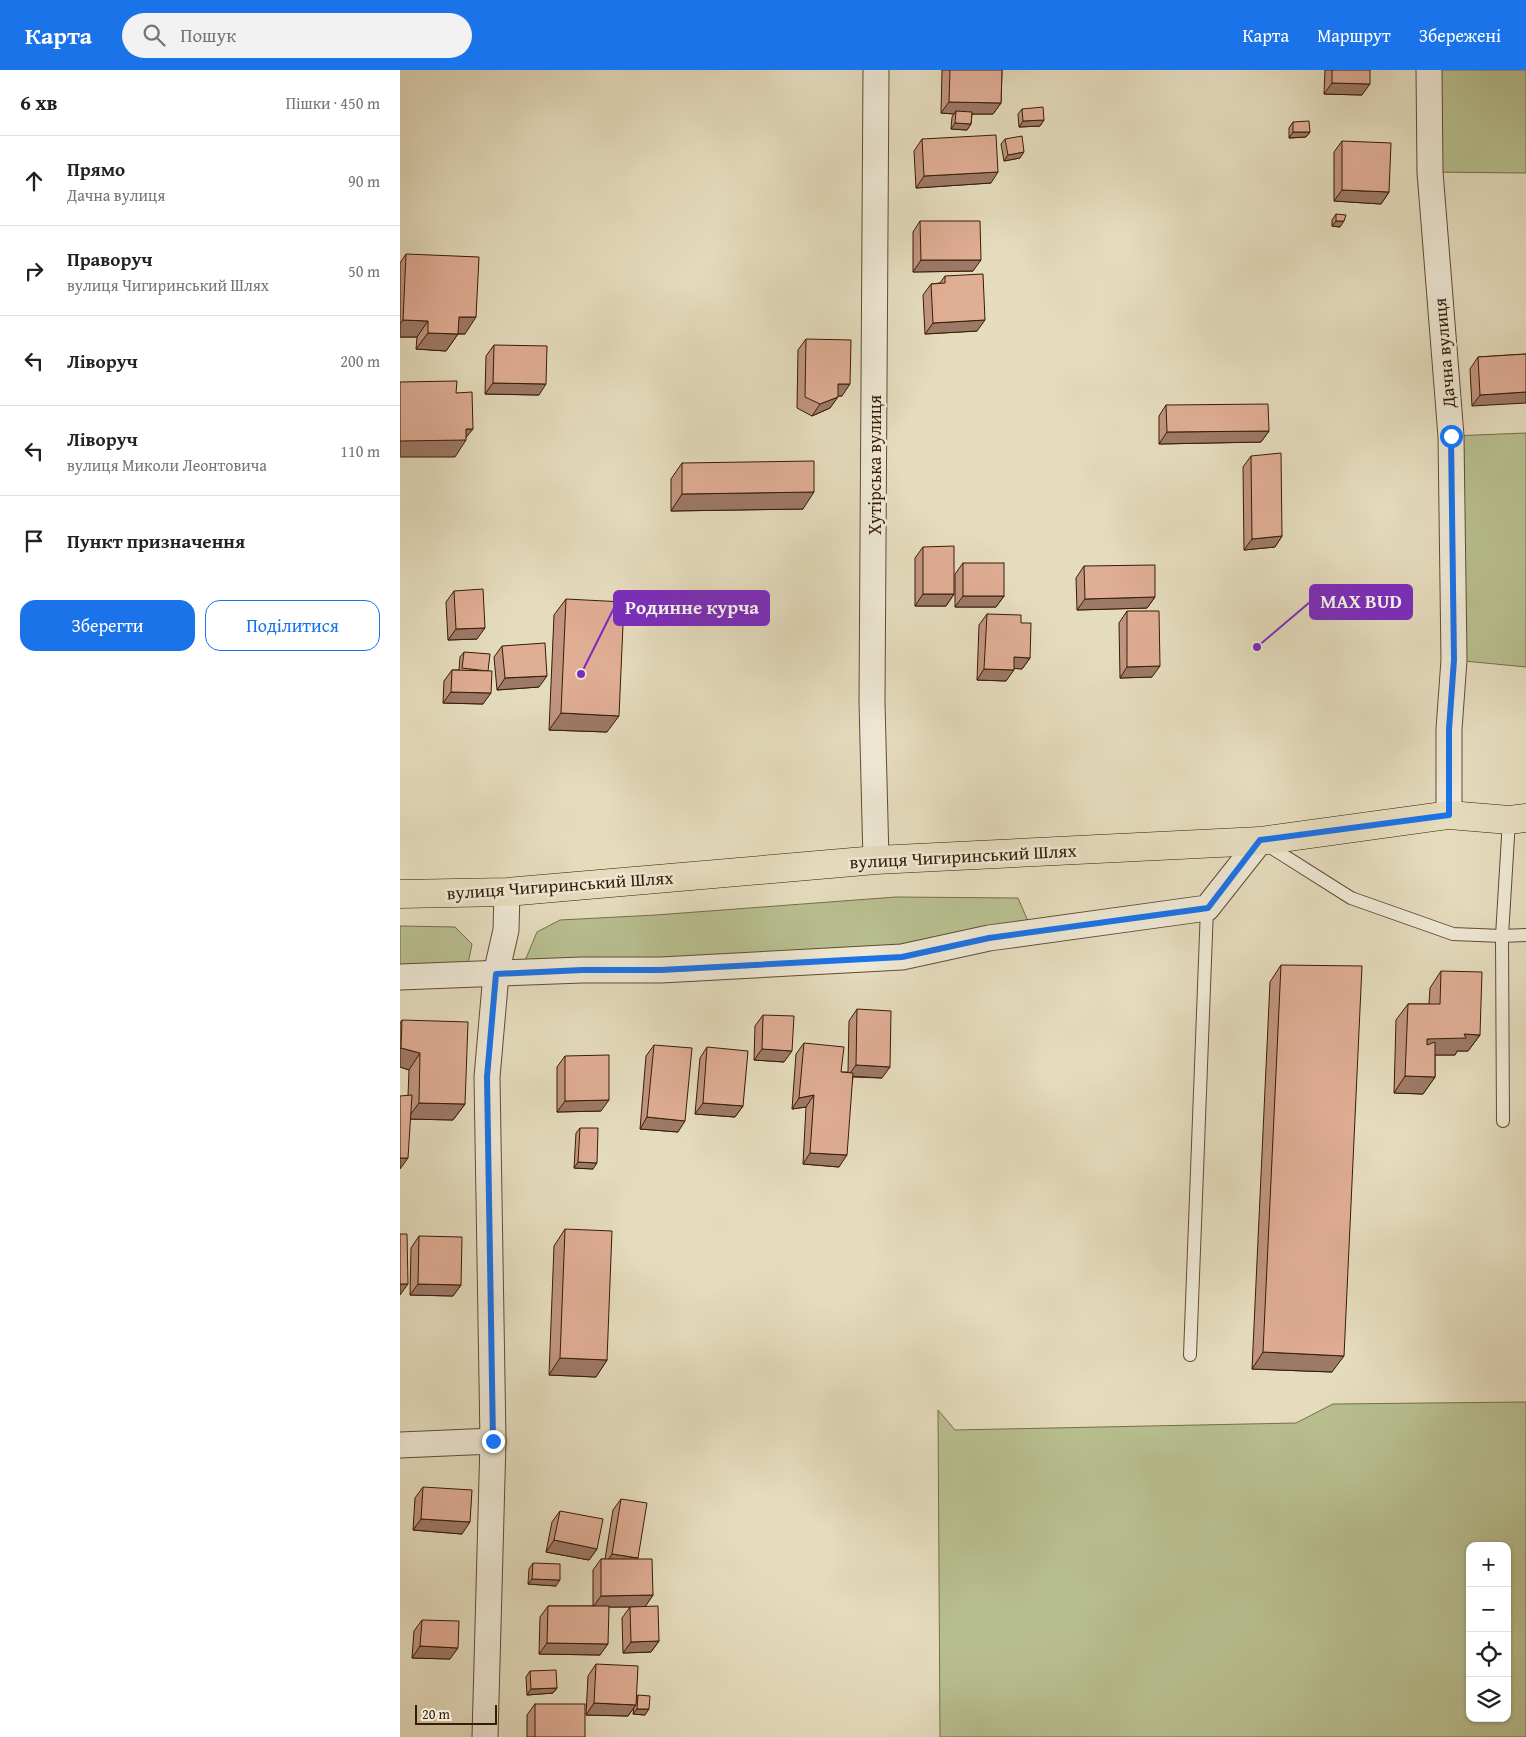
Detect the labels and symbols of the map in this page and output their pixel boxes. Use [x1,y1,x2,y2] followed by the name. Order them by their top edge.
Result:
[1426,297,1462,410] street label: Дачна вулиця
[861,395,888,535] street label: Хутірська вулиця
[1440,425,1463,448] route start
[1310,585,1412,619] callout: MAX BUD
[1320,587,1402,615] text: MAX BUD
[614,591,769,625] callout: Родинне курча
[625,593,759,621] text: Родинне курча
[849,837,1078,875] street label: вулиця Чигиринський Шлях
[446,864,675,906] street label: вулиця Чигиринський Шлях
[482,1430,505,1453] route end
[415,1702,498,1725] scale bar

